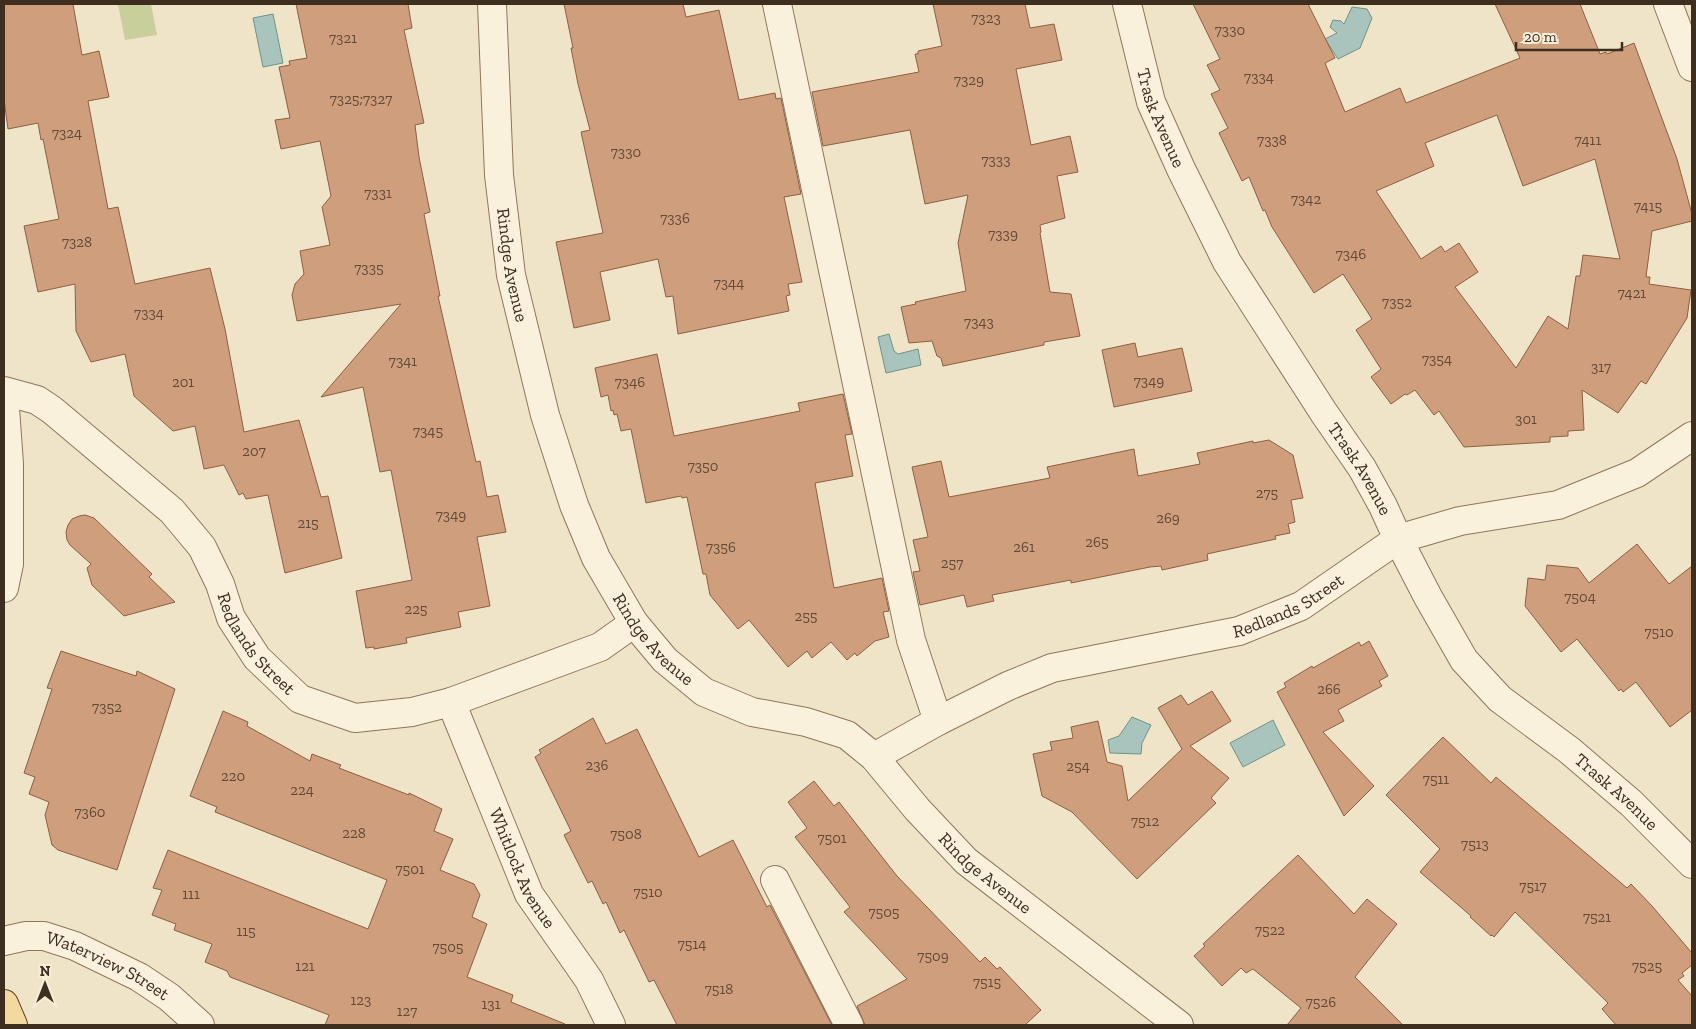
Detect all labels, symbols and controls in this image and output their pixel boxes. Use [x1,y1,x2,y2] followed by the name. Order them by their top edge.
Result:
[971,9,1001,27] house number: 7323
[1516,20,1622,52] scale bar
[1215,21,1245,39] house number: 7330
[1524,28,1557,46] text: 20 m
[329,29,357,47] house number: 7321
[1132,66,1190,171] street label: Trask Avenue
[1244,68,1274,86] house number: 7334
[954,71,984,89] house number: 7329
[330,90,392,108] house number: 7325;7327
[52,124,82,142] house number: 7324
[1257,131,1287,149] house number: 7338
[1575,131,1601,149] house number: 7411
[611,143,641,161] house number: 7330
[981,151,1011,169] house number: 7333
[364,184,392,202] house number: 7331
[1291,190,1321,208] house number: 7342
[1634,197,1662,215] house number: 7415
[492,207,533,324] street label: Rindge Avenue
[660,209,690,227] house number: 7336
[988,225,1018,243] house number: 7339
[62,233,92,251] house number: 7328
[1336,245,1366,263] house number: 7346
[354,259,384,277] house number: 7335
[714,274,744,292] house number: 7344
[1618,284,1646,302] house number: 7421
[1382,293,1412,311] house number: 7352
[134,304,164,322] house number: 7334
[964,313,994,331] house number: 7343
[1422,350,1452,368] house number: 7354
[389,352,417,370] house number: 7341
[1591,358,1611,376] house number: 317
[1134,372,1164,390] house number: 7349
[172,373,194,391] house number: 201
[615,373,645,391] house number: 7346
[1515,410,1537,428] house number: 301
[1323,418,1397,518] street label: Trask Avenue
[413,422,443,440] house number: 7345
[242,442,266,460] house number: 207
[688,457,718,475] house number: 7350
[1256,484,1279,502] house number: 275
[436,506,466,524] house number: 7349
[1156,509,1180,527] house number: 269
[297,514,319,532] house number: 215
[1085,533,1109,551] house number: 265
[706,538,736,556] house number: 7356
[1013,538,1035,556] house number: 261
[941,554,963,572] house number: 257
[1231,569,1348,643] street label: Redlands Street
[1564,588,1596,606] house number: 7504
[608,589,698,690] street label: Rindge Avenue
[213,590,300,700] street label: Redlands Street
[404,600,428,618] house number: 225
[794,607,818,625] house number: 255
[1644,623,1674,641] house number: 7510
[1317,680,1341,698] house number: 266
[92,698,122,716] house number: 7352
[1570,749,1663,835] street label: Trask Avenue
[585,756,609,774] house number: 236
[1066,757,1090,775] house number: 254
[221,767,245,785] house number: 220
[1423,770,1449,788] house number: 7511
[290,781,314,799] house number: 224
[74,803,106,821] house number: 7360
[484,805,560,932] street label: Whitlock Avenue
[1131,812,1159,830] house number: 7512
[342,824,366,842] house number: 228
[610,825,642,843] house number: 7508
[934,828,1036,919] street label: Rindge Avenue
[817,829,847,847] house number: 7501
[1461,835,1489,853] house number: 7513
[395,860,425,878] house number: 7501
[1519,877,1547,895] house number: 7517
[633,883,663,901] house number: 7510
[182,885,200,903] house number: 111
[868,903,900,921] house number: 7505
[1583,908,1611,926] house number: 7521
[1255,921,1285,939] house number: 7522
[236,922,256,940] house number: 115
[43,926,174,1005] street label: Waterview Street
[678,935,706,953] house number: 7514
[432,938,464,956] house number: 7505
[917,947,949,965] house number: 7509
[295,957,315,975] house number: 121
[1632,957,1662,975] house number: 7525
[20,959,70,1009] north arrow
[40,963,51,980] text: N
[973,973,1001,991] house number: 7515
[705,980,733,998] house number: 7518
[351,991,371,1009] house number: 123
[1306,993,1336,1011] house number: 7526
[482,995,501,1013] house number: 131
[397,1002,417,1020] house number: 127

